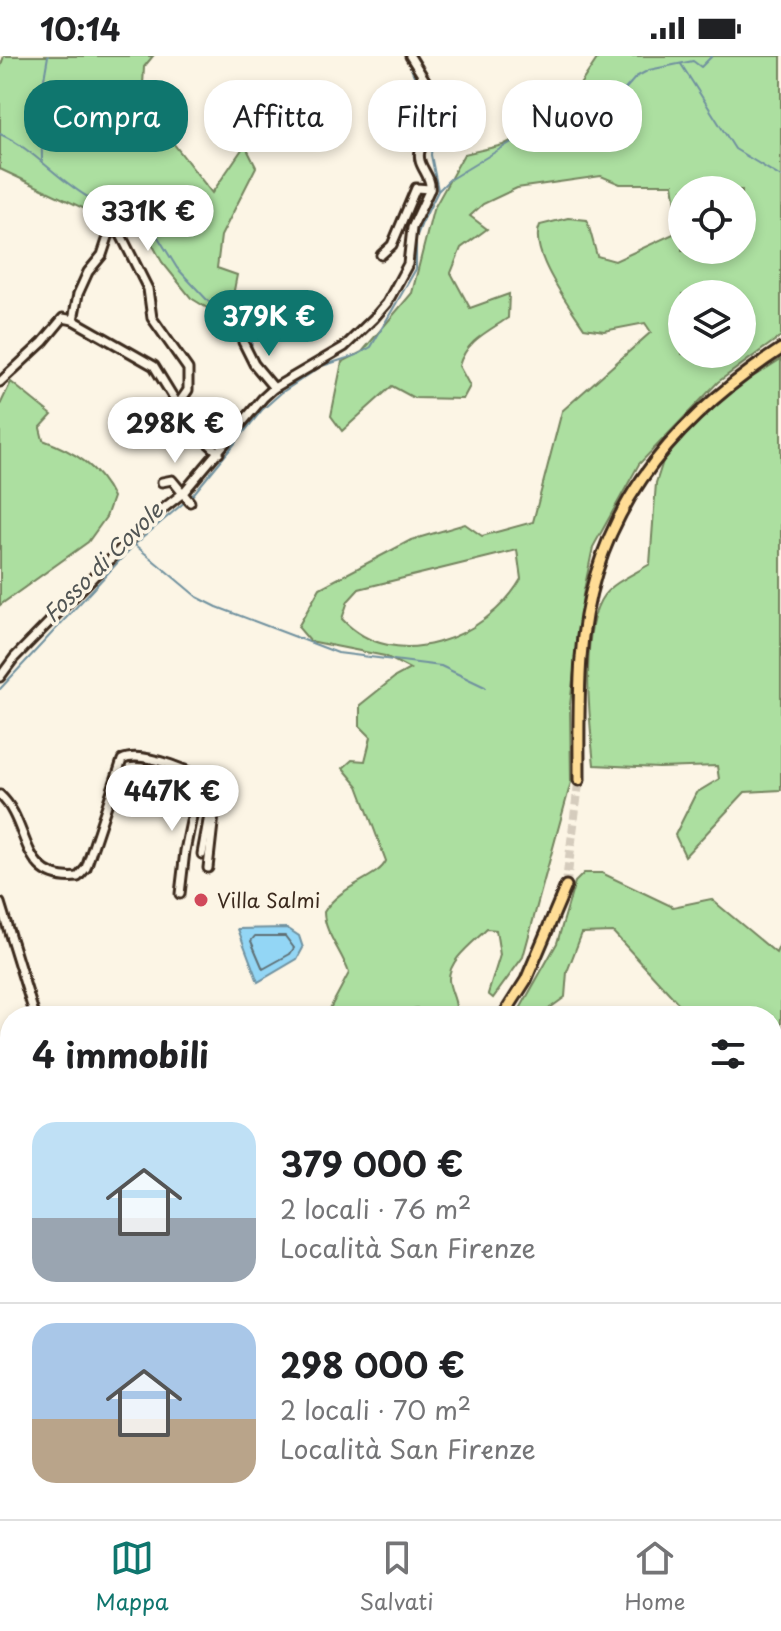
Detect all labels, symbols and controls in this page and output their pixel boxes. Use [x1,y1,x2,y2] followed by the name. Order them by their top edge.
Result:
[40,6,120,51] text: 10:14
[24,80,188,152] chip: Compra
[204,80,352,152] chip: Affitta
[368,80,486,152] chip: Filtri
[502,80,642,152] chip: Nuovo
[668,176,756,368] map controls
[668,176,756,264] button: locate
[83,185,213,253] pin: 331K €
[101,191,195,230] text: 331K €
[668,280,756,368] button: layers
[204,290,334,358] pin: 379K €
[222,296,316,335] text: 379K €
[110,397,240,465] pin: 298K €
[126,403,224,442] text: 298K €
[34,493,170,629] water label: Fosso di Covole
[107,765,237,833] pin: 447K €
[124,771,220,810] text: 447K €
[217,885,320,915] place label: Villa Salmi
[192,891,210,909] marker: Villa Salmi
[32,1028,209,1080] text: 4 immobili
[706,1032,750,1076] icon: filters
[280,1137,463,1189] text: 379 000 €
[96,1154,192,1250] icon: home
[280,1189,471,1228] text: 2 locali · 76 m²
[280,1228,536,1267] text: Località San Firenze
[280,1338,465,1390] text: 298 000 €
[96,1355,192,1451] icon: home
[280,1390,471,1429] text: 2 locali · 70 m²
[280,1429,536,1468] text: Località San Firenze
[95,1536,169,1617] tab: Mappa
[360,1536,434,1617] tab: Salvati
[624,1536,686,1617] tab: Home

